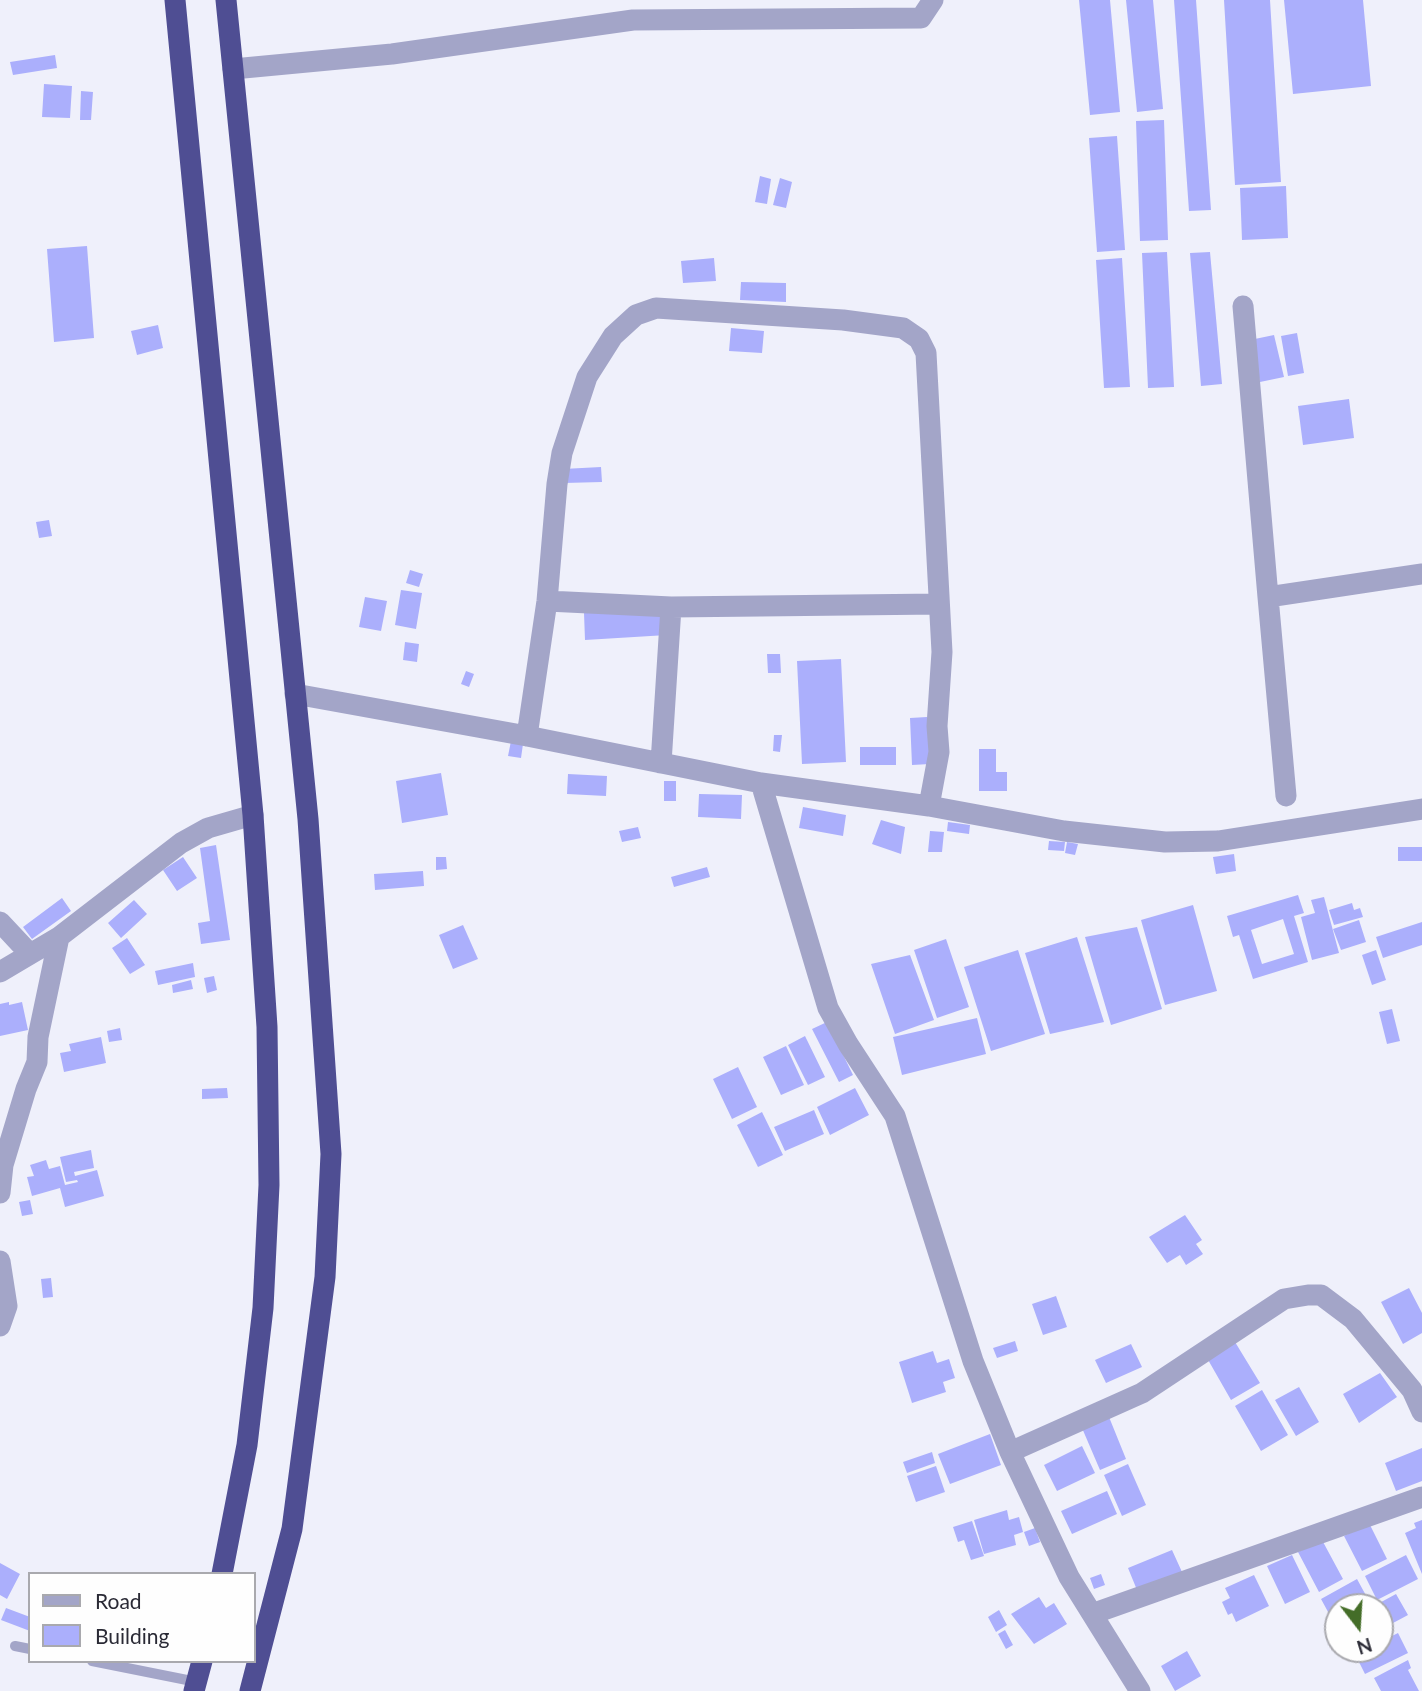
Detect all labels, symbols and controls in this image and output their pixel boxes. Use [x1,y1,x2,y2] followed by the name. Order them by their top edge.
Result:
[28,1572,256,1663] legend
[95,1588,142,1613] text: Road
[1324,1593,1394,1663] north arrow
[95,1623,170,1648] text: Building
[1354,1634,1375,1660] text: N

